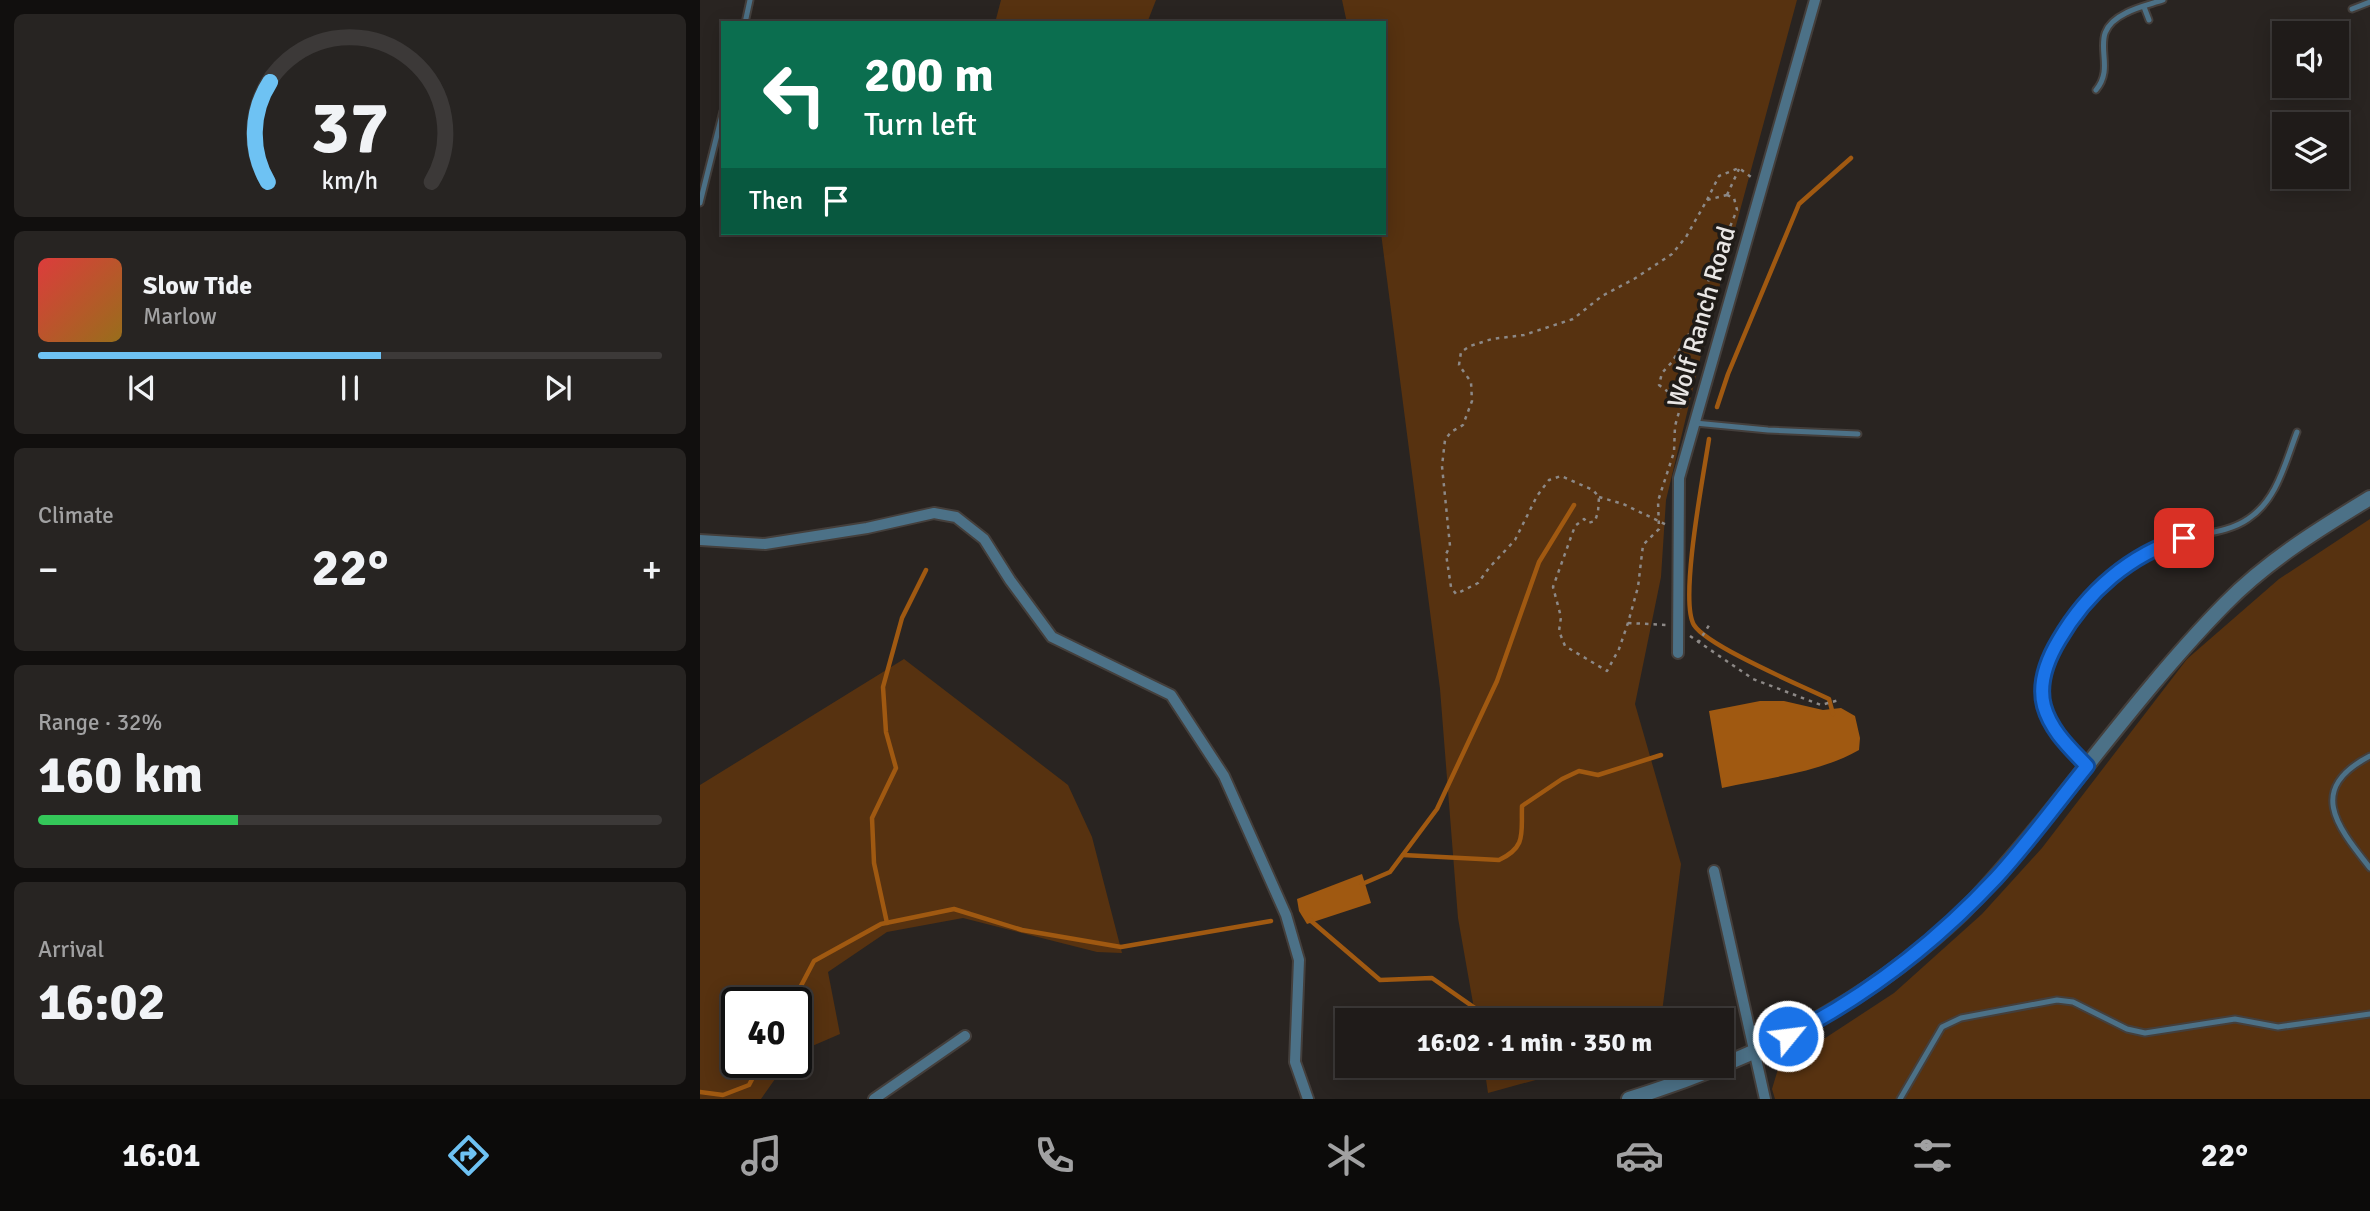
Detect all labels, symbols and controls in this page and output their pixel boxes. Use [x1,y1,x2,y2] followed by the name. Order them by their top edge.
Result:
[2272,21,2349,189] map controls
[2272,21,2349,98] button: sound
[864,45,994,105] text: 200 m
[749,49,840,140] icon: left
[311,84,389,173] text: 37
[864,105,977,144] text: Turn left
[2272,112,2349,189] button: layers
[322,164,378,195] text: km/h
[817,182,855,220] icon: arrive
[749,185,803,217] text: Then
[1661,223,1743,411] street label: Wolf Ranch Road
[143,270,252,302] text: Slow Tide
[143,302,217,331] text: Marlow
[123,369,161,407] icon: previous
[331,369,369,407] icon: pause
[539,369,577,407] icon: next
[38,501,114,530] text: Climate
[2154,508,2214,568] pin
[2165,519,2203,557] icon: arrive
[312,536,388,600] text: 22°
[38,546,59,593] text: −
[641,546,662,593] text: +
[38,708,162,737] text: Range · 32%
[38,743,203,807] text: 160 km
[38,935,104,964] text: Arrival
[38,970,166,1034] text: 16:02
[721,987,812,1078] speed limit sign: 40
[1751,999,1825,1073] position arrow
[1417,1027,1652,1059] text: 16:02 · 1 min · 350 m
[444,1131,493,1180] icon: directions
[737,1131,786,1180] icon: music
[1030,1131,1079,1180] icon: phone
[1322,1131,1371,1180] icon: climate
[1615,1131,1664,1180] icon: car
[1908,1131,1957,1180] icon: filters
[122,1136,200,1175] text: 16:01
[2201,1136,2248,1175] text: 22°

